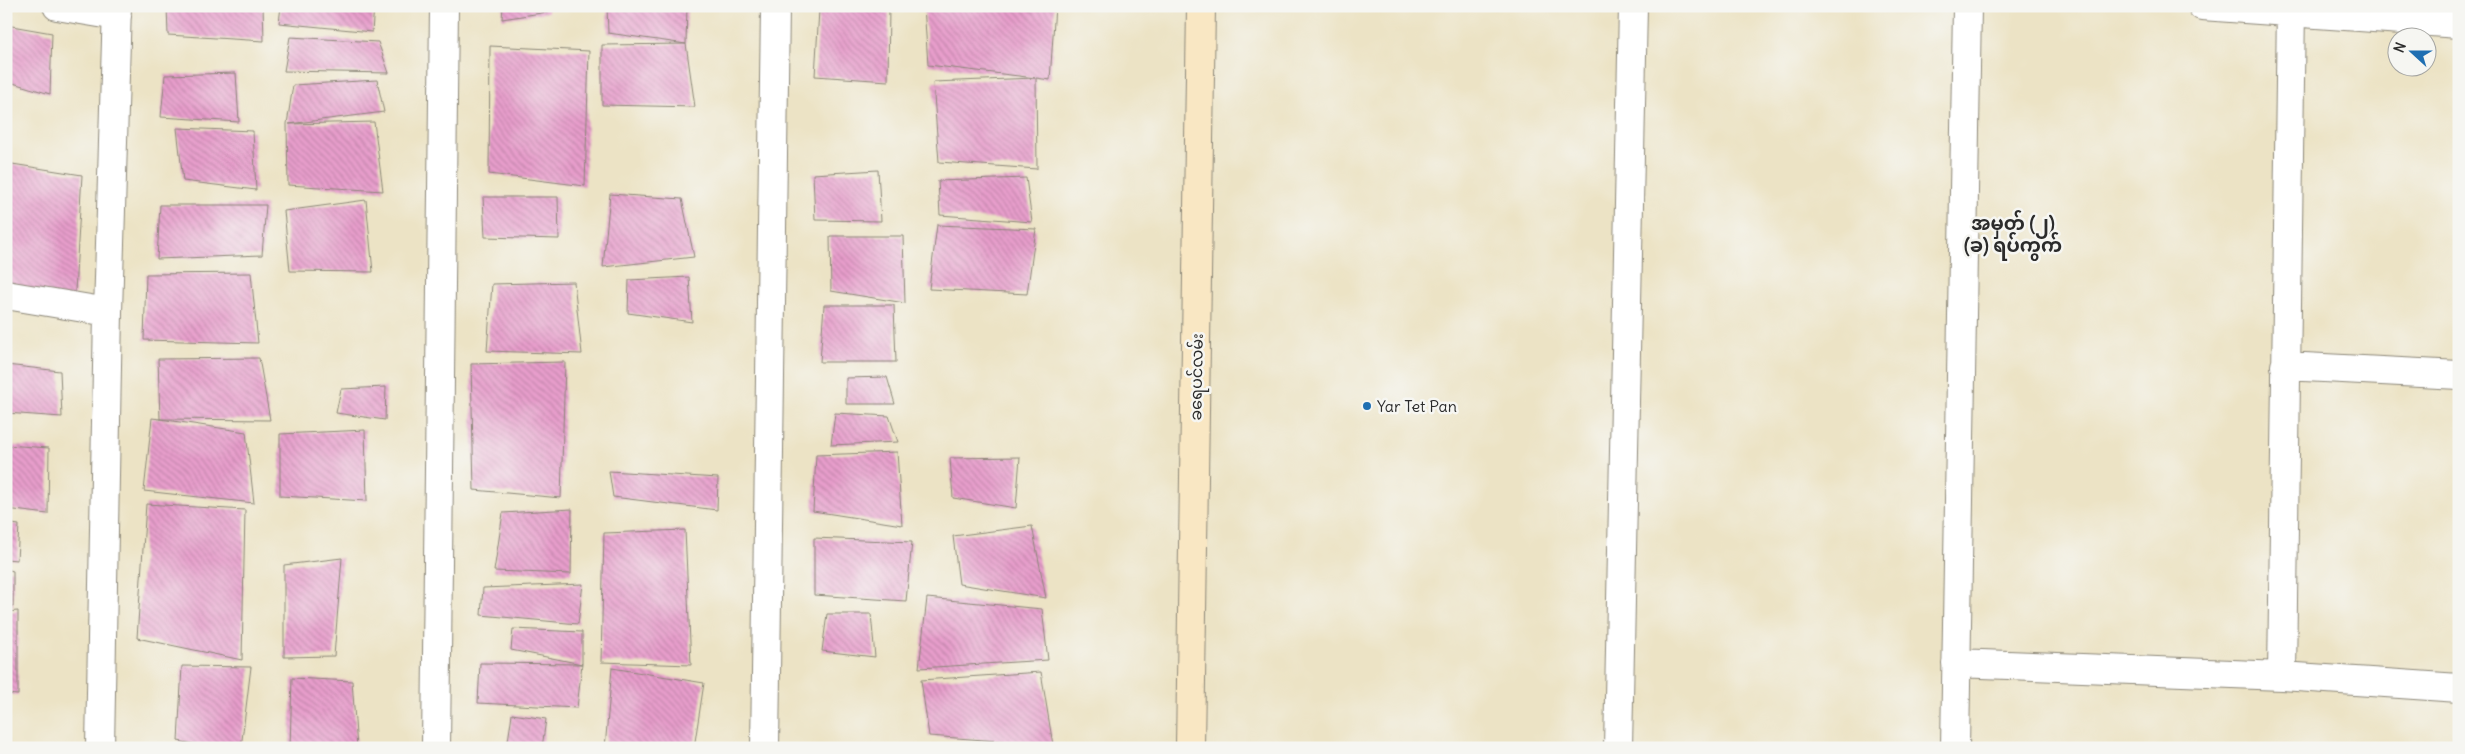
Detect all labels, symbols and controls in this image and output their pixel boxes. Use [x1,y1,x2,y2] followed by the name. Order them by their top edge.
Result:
[2388,28,2438,78] north arrow
[2390,40,2410,55] text: N
[1964,210,2062,261] district label: အမှတ် (၂) (ခ) ရပ်ကွက်
[1184,333,1211,421] street label: ခရေပင်လမ်း
[1377,396,1457,416] place label: Yar Tet Pan
[1361,400,1373,412] marker: Yar Tet Pan

